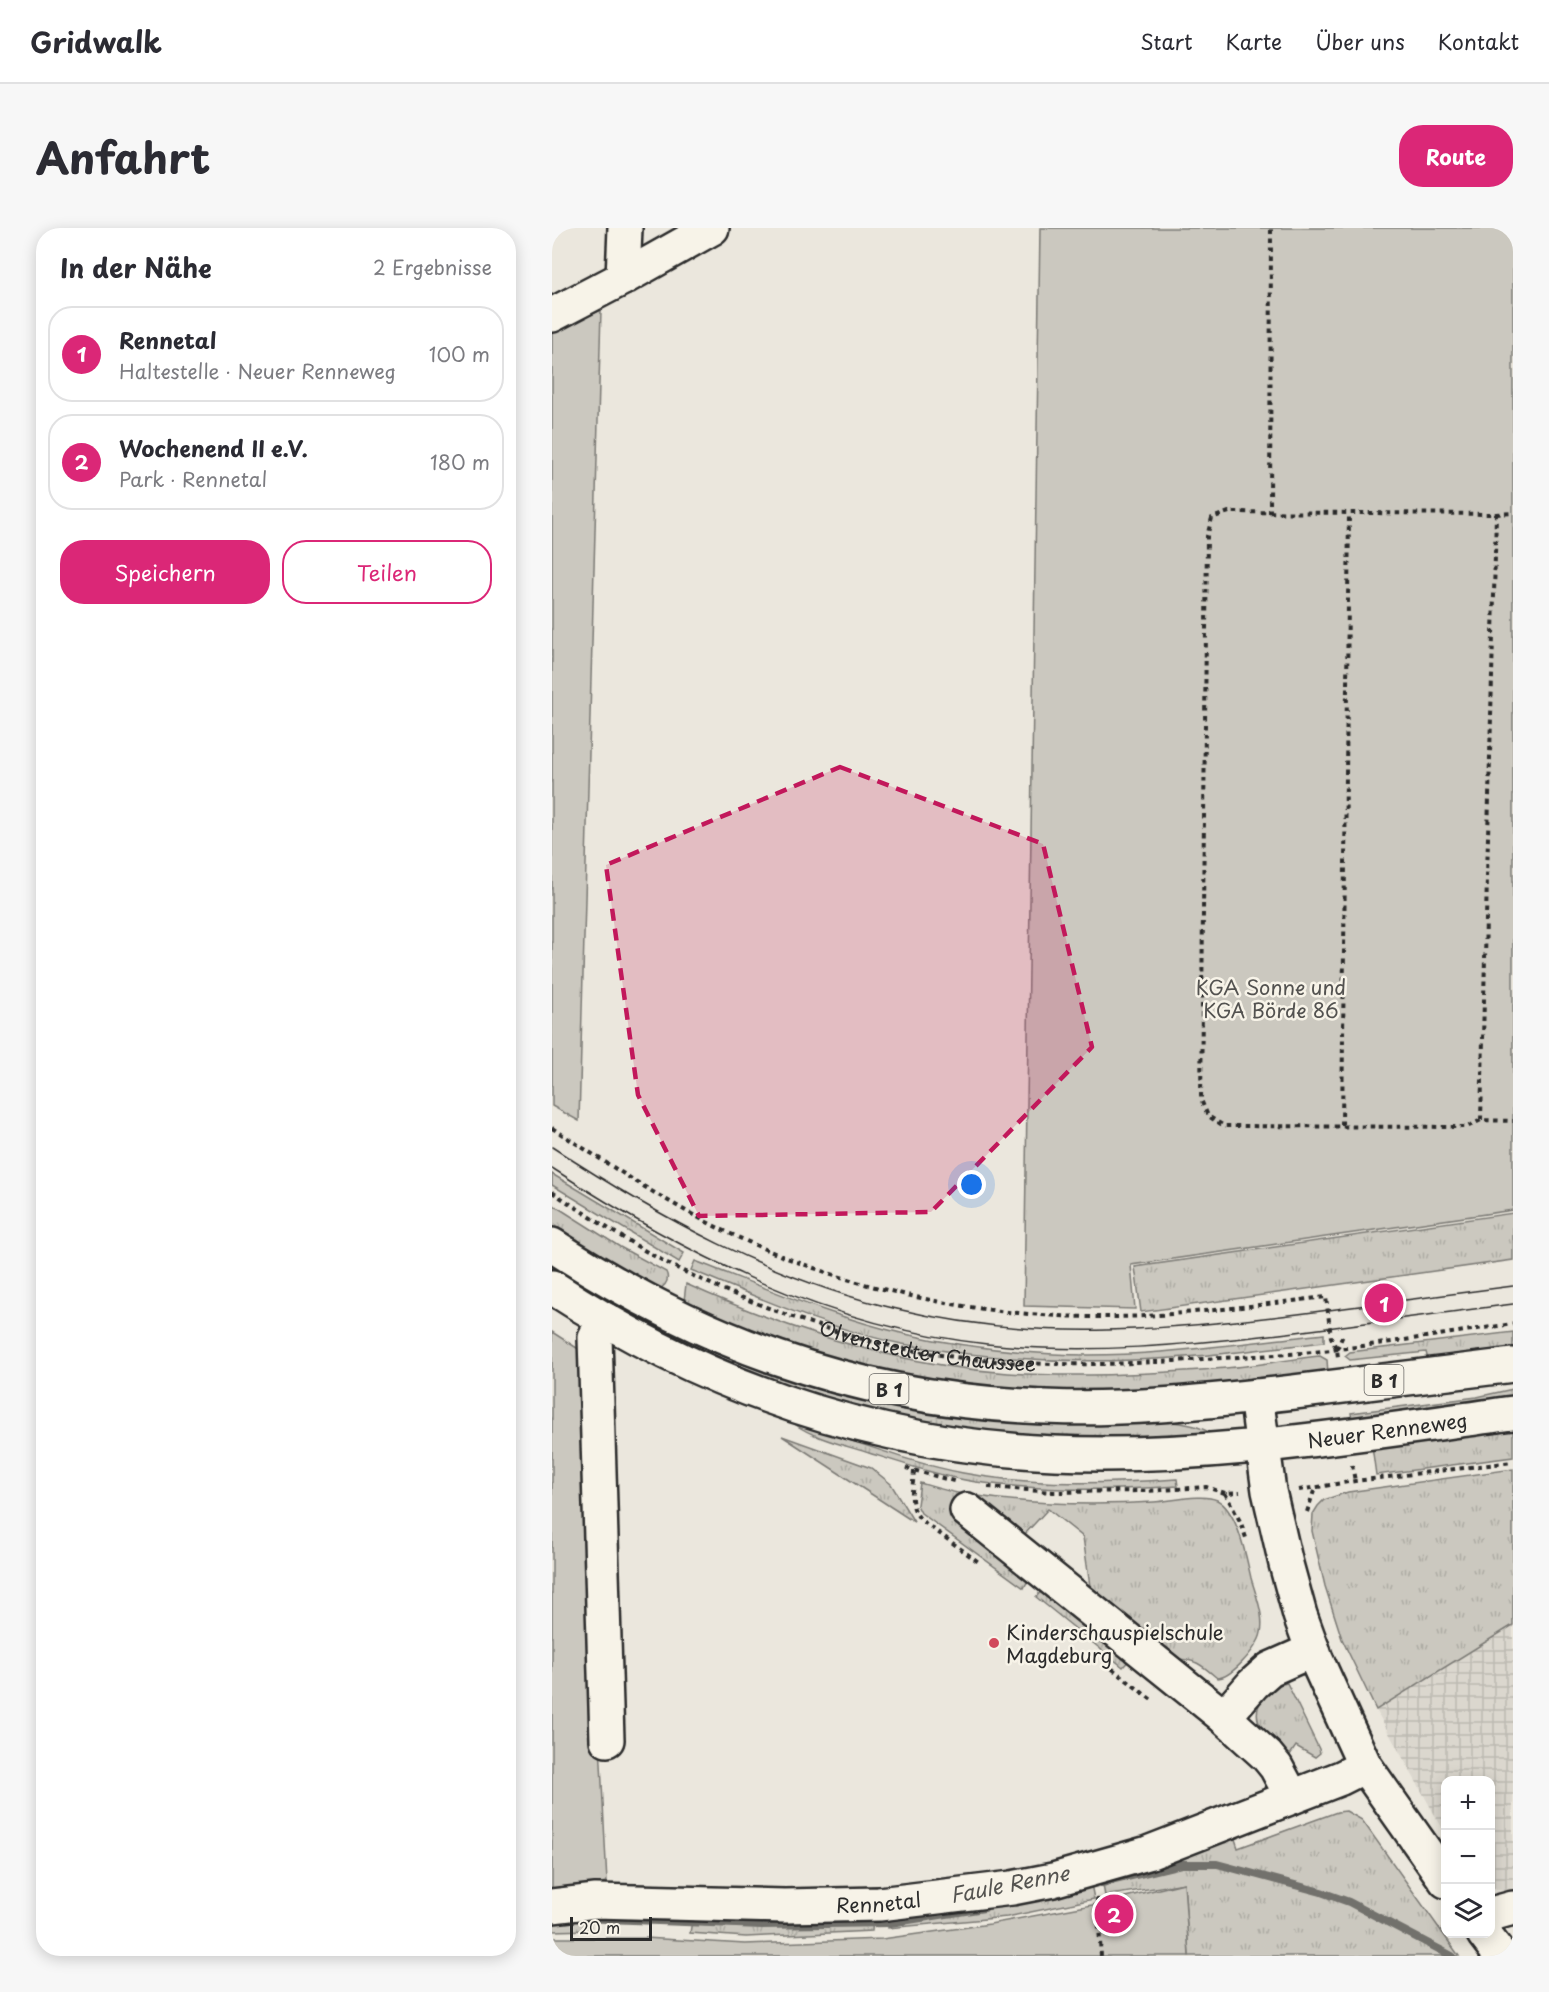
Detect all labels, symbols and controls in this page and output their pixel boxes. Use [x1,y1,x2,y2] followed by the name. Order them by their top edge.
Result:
[30,20,162,63] text: Gridwalk
[1140,25,1192,57] text: Start
[1225,25,1282,57] text: Karte
[1315,25,1405,57] text: Über uns
[1438,25,1519,57] text: Kontakt
[36,125,210,188] text: Anfahrt
[1399,125,1513,187] button: Route
[60,248,212,287] text: In der Nähe
[373,252,492,282] text: 2 Ergebnisse
[119,323,216,356] text: Rennetal
[77,339,86,369] text: 1
[429,339,490,369] text: 100 m
[119,356,396,386] text: Haltestelle · Neuer Renneweg
[119,431,308,464] text: Wochenend II e.V.
[74,447,89,477] text: 2
[430,447,490,477] text: 180 m
[119,464,267,494] text: Park · Rennetal
[60,540,270,604] button: Speichern
[282,540,492,604] button: Teilen
[1196,972,1346,1025] park label: KGA Sonne und KGA Börde 86
[957,1170,986,1199] your location
[1364,1280,1404,1326] pin: 1
[816,1312,1037,1378] street label: Olvenstedter Chaussee
[1364,1365,1404,1395] road number: B 1
[870,1374,908,1404] road number: B 1
[1306,1404,1469,1455] street label: Neuer Renneweg
[1006,1617,1224,1670] place label: Kinderschauspielschule Magdeburg
[987,1636,1001,1650] marker: Kinderschauspielschule Magdeburg
[1441,1776,1495,1938] map controls
[1441,1776,1495,1830] button: +
[1441,1830,1495,1884] button: −
[947,1855,1073,1910] water label: Faule Renne
[836,1884,923,1920] street label: Rennetal
[1441,1884,1495,1938] button: layers
[1094,1892,1134,1936] pin: 2
[570,1914,652,1942] scale bar
[579,1915,620,1939] text: 20 m

